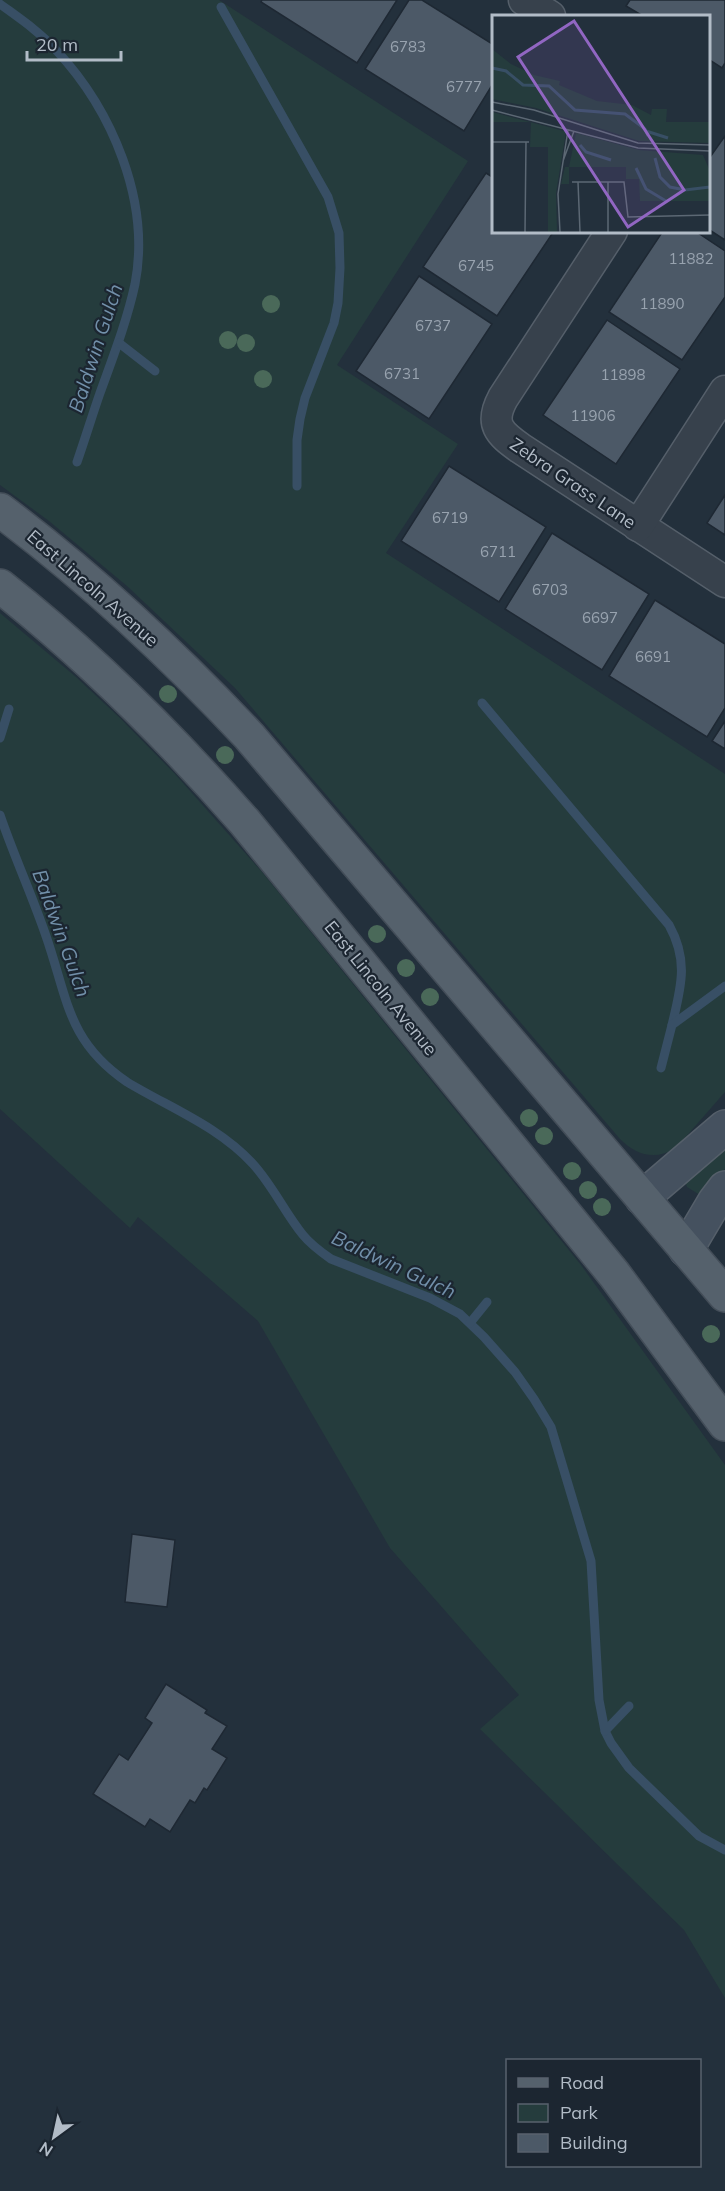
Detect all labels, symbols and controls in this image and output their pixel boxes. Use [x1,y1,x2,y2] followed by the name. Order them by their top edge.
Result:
[492,15,710,232] inset map
[27,24,122,62] scale bar
[36,33,78,56] text: 20 m
[390,37,426,56] house number: 6783
[446,77,482,96] house number: 6777
[668,249,714,268] house number: 11882
[458,256,494,275] house number: 6745
[62,280,128,416] water label: Baldwin Gulch
[639,294,685,313] house number: 11890
[415,316,451,335] house number: 6737
[384,364,420,383] house number: 6731
[600,365,646,384] house number: 11898
[570,406,616,425] house number: 11906
[506,432,640,534] street label: Zebra Grass Lane
[432,508,468,527] house number: 6719
[22,525,164,651] street label: East Lincoln Avenue
[480,542,516,561] house number: 6711
[532,580,568,599] house number: 6703
[582,608,618,627] house number: 6697
[635,647,671,666] house number: 6691
[27,866,97,1000] water label: Baldwin Gulch
[320,916,442,1060] street label: East Lincoln Avenue
[328,1224,460,1304] water label: Baldwin Gulch
[506,2059,701,2167] legend
[560,2071,604,2094] text: Road
[560,2101,599,2124] text: Park
[24,2107,84,2167] north arrow
[560,2131,628,2154] text: Building
[35,2138,56,2161] text: N

